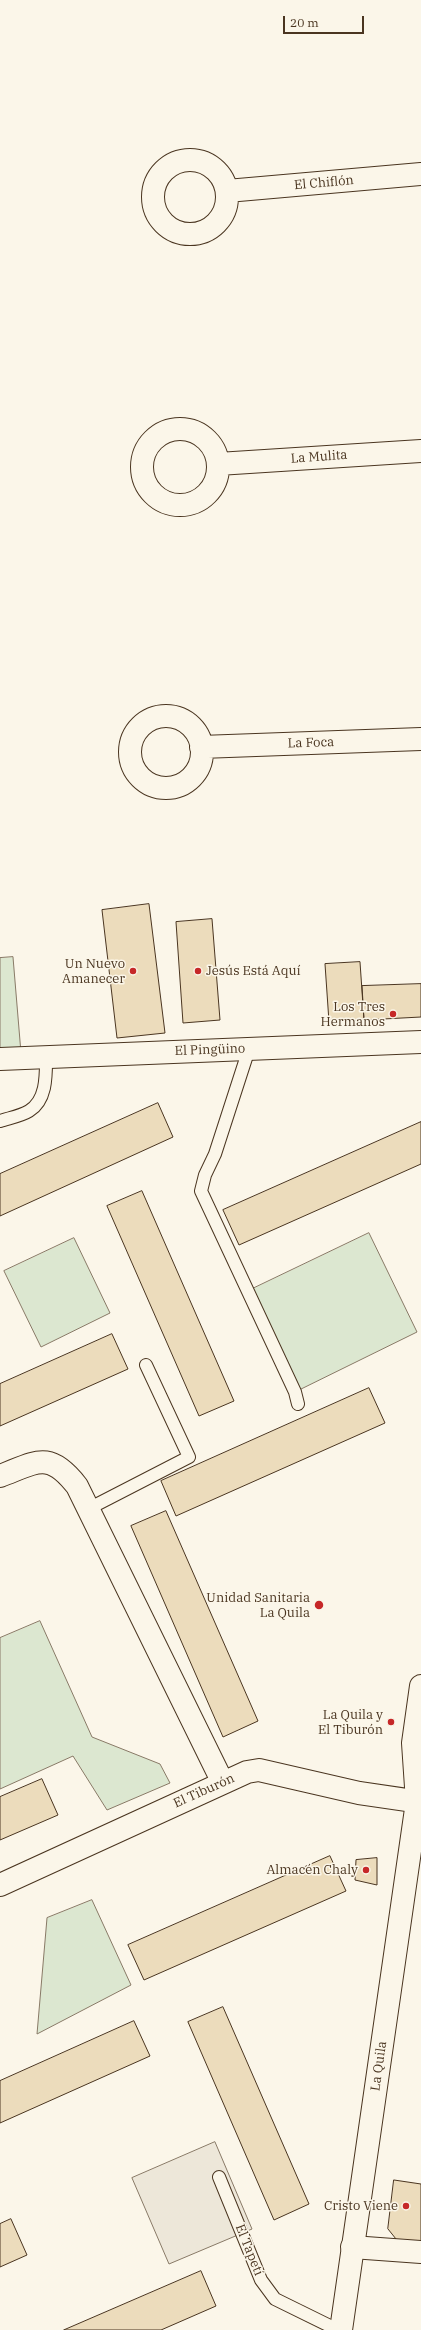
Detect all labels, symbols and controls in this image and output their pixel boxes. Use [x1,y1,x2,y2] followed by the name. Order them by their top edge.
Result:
[285,8,366,34] scale bar
[290,15,319,30] text: 20 m
[294,173,354,193] street label: El Chiflón
[290,447,348,467] street label: La Mulita
[287,734,335,752] street label: La Foca
[62,956,125,987] place label: Un Nuevo Amanecer
[206,963,301,979] place label: Jesús Está Aquí
[128,966,138,976] marker: Un Nuevo Amanecer
[193,966,203,976] marker: Jesús Está Aquí
[321,999,385,1030] place label: Los Tres Hermanos
[388,1009,398,1019] marker: Los Tres Hermanos
[174,1041,246,1059] street label: El Pingüino
[206,1590,310,1621] place label: Unidad Sanitaria La Quila
[313,1599,325,1611] marker: Unidad Sanitaria La Quila
[318,1707,383,1738] place label: La Quila y El Tiburón
[386,1717,396,1727] marker: La Quila y El Tiburón
[171,1771,237,1811] street label: El Tiburón
[266,1862,358,1878] place label: Almacén Chaly
[361,1865,371,1875] marker: Almacén Chaly
[368,2040,390,2092] street label: La Quila
[324,2198,398,2214] place label: Cristo Viene
[401,2201,411,2211] marker: Cristo Viene
[232,2222,266,2278] street label: El Tapetí

